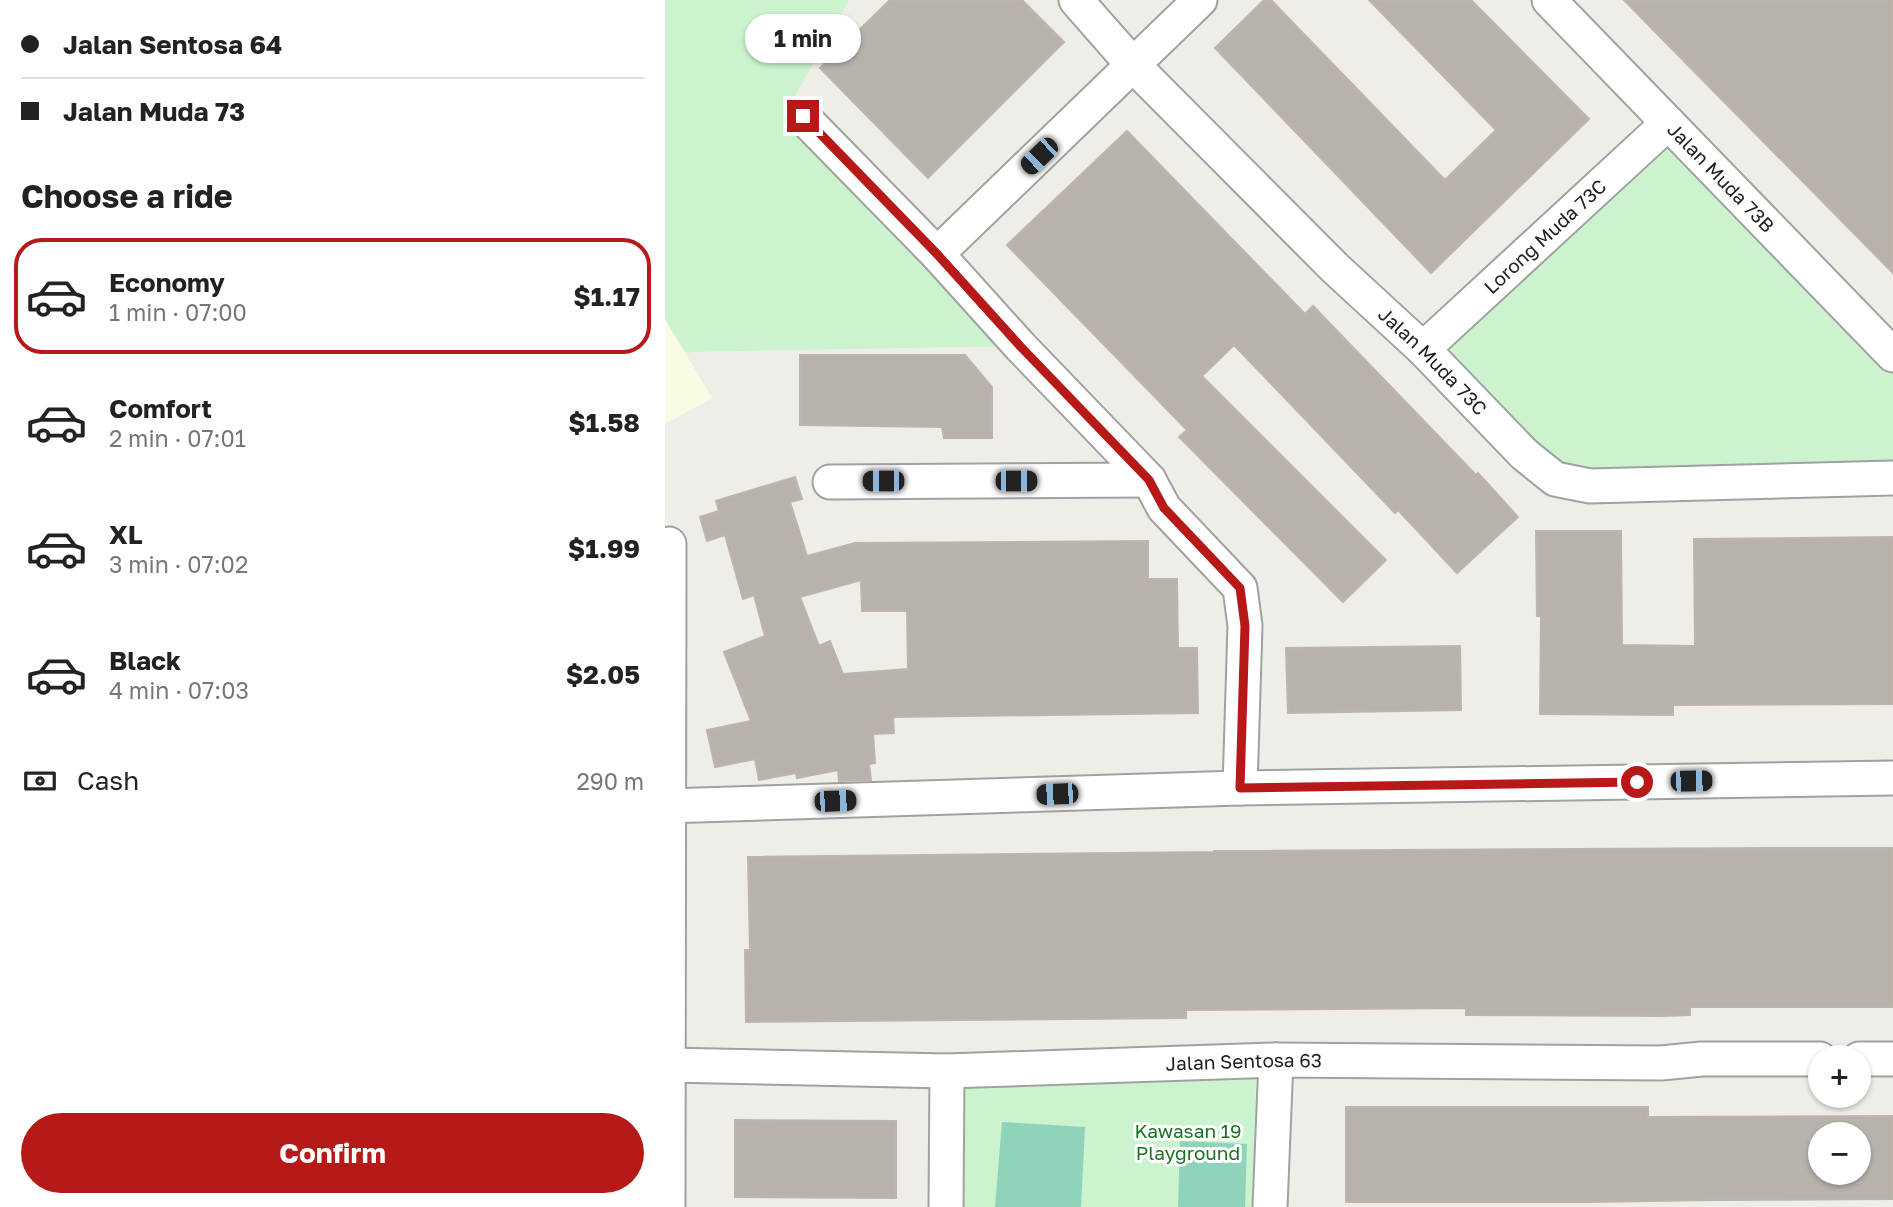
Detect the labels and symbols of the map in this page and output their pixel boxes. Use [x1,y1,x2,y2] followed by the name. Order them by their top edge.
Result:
[745,15,861,64] callout: 1 min
[787,100,819,132] route end
[1663,117,1779,237] street label: Jalan Muda 73B
[1017,134,1062,178] car
[1479,174,1611,298] street label: Lorong Muda 73C
[1374,302,1492,420] street label: Jalan Muda 73C
[863,471,905,492] car
[996,471,1038,492] car
[1621,766,1653,798] route start
[1670,770,1713,792] car
[1036,783,1079,805] car
[814,790,857,812] car
[1165,1048,1322,1075] street label: Jalan Sentosa 63
[1134,1119,1242,1164] park label: Kawasan 19 Playground

